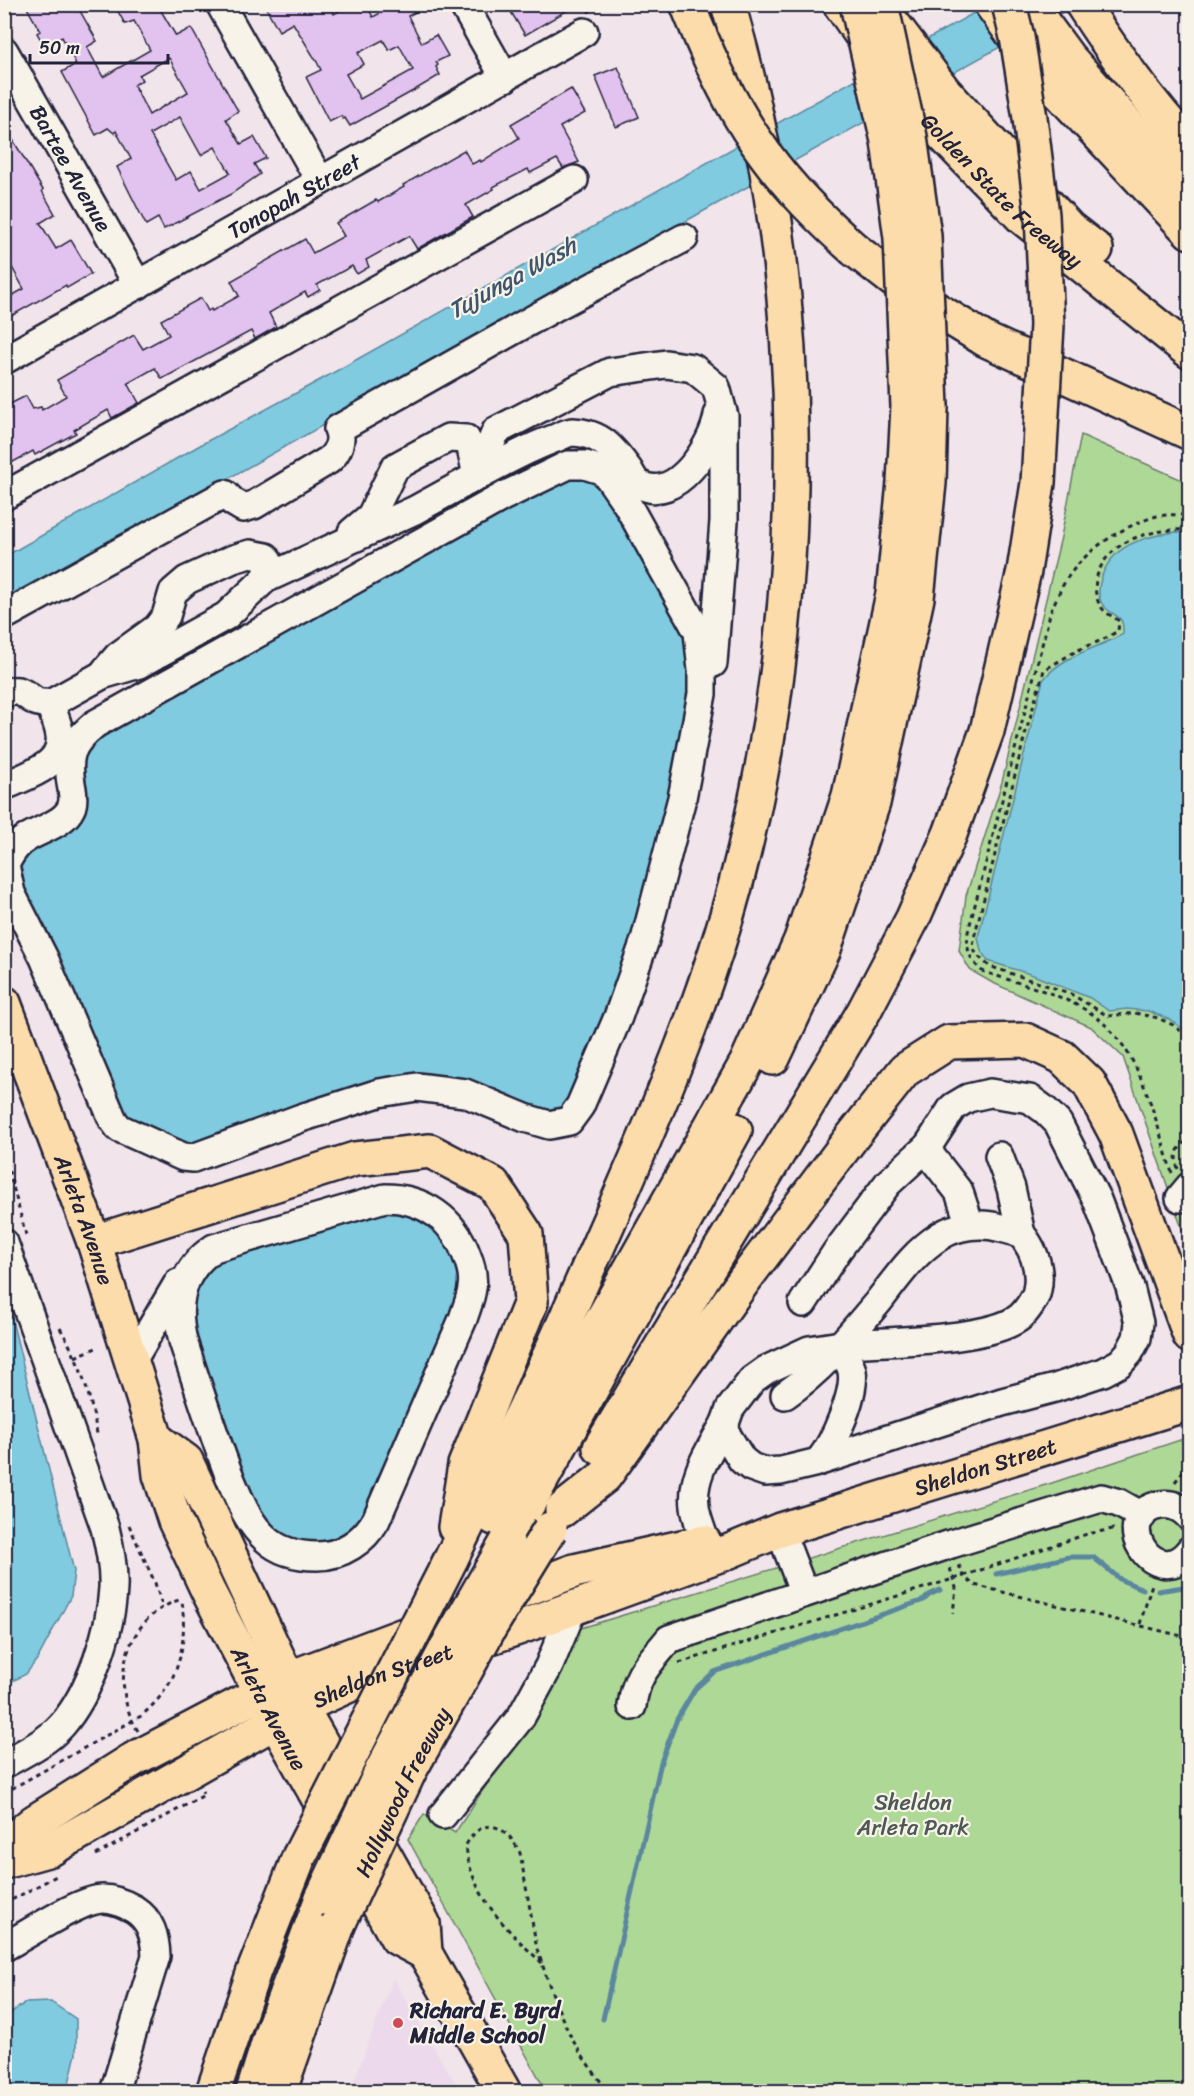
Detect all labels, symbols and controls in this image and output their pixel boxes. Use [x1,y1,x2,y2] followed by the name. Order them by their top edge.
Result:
[30,27,168,65] scale bar
[39,32,80,64] text: 50 m
[19,97,123,240] street label: Bartee Avenue
[911,103,1092,279] street label: Golden State Freeway
[220,142,369,250] street label: Tonopah Street
[440,224,586,331] water label: Tujunga Wash
[42,1147,125,1290] street label: Arleta Avenue
[909,1426,1062,1507] street label: Sheldon Street
[306,1632,458,1719] street label: Sheldon Street
[219,1638,318,1778] street label: Arleta Avenue
[344,1699,462,1884] street label: Hollywood Freeway
[856,1783,969,1847] park label: Sheldon Arleta Park
[409,1991,562,2055] place label: Richard E. Byrd Middle School
[391,2016,405,2030] marker: Richard E. Byrd Middle School

